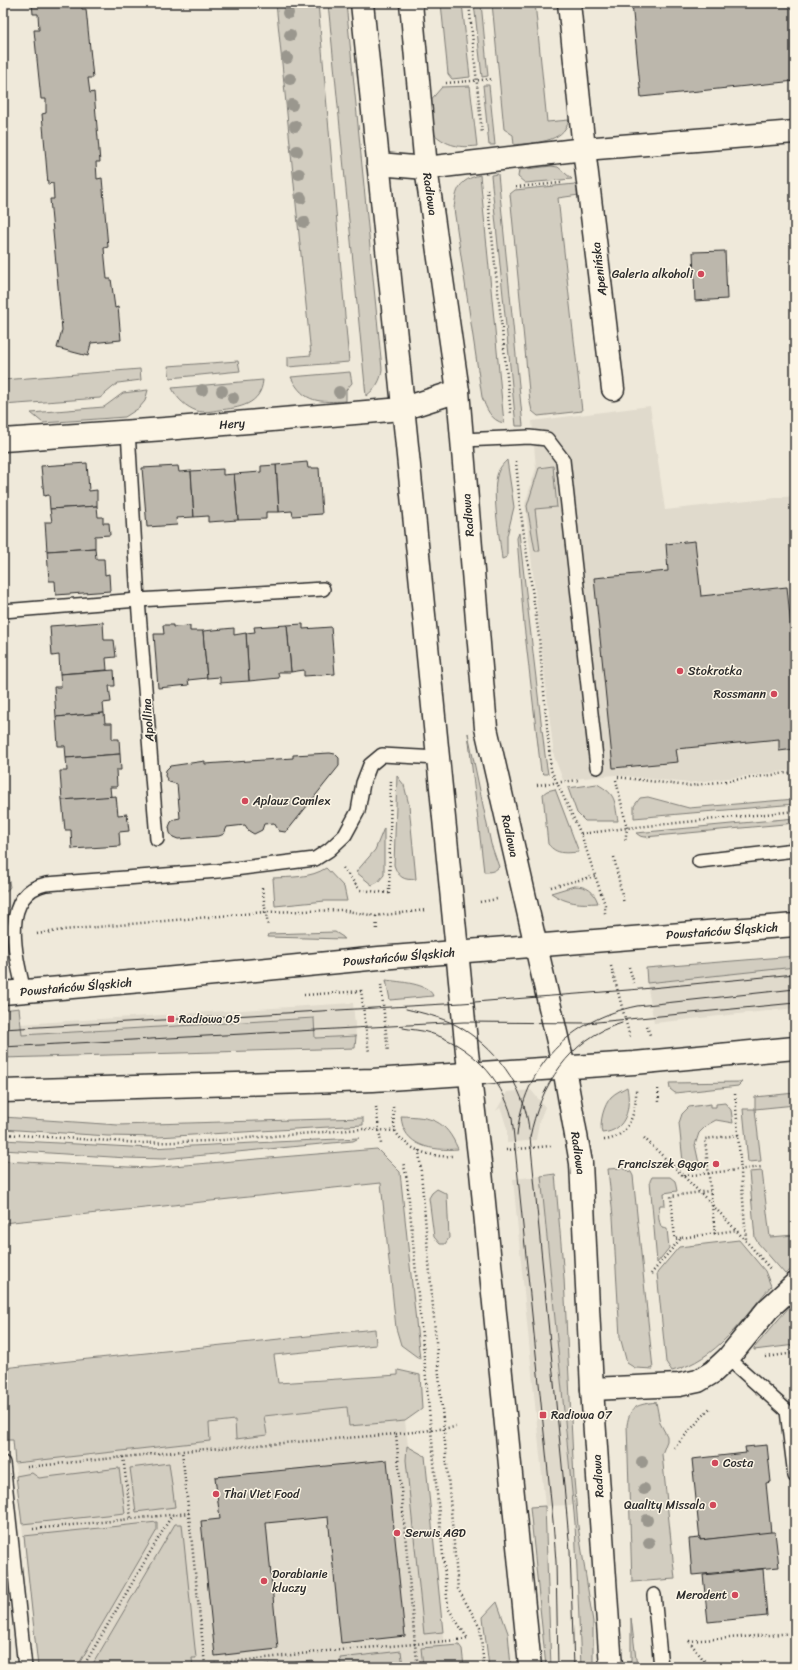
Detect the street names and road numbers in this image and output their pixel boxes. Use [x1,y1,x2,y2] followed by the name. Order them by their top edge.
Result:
[416,171,444,217] street label: Radiowa
[585,241,613,298] street label: Apenińska
[218,412,247,436] street label: Hery
[455,493,481,537] street label: Radiowa
[136,698,161,743] street label: Apollina
[495,813,525,859] street label: Radiowa
[665,916,779,946] street label: Powstańców Śląskich
[342,941,456,973] street label: Powstańców Śląskich
[19,971,133,1003] street label: Powstańców Śląskich
[564,1130,592,1176] street label: Radiowa
[586,1454,610,1498] street label: Radiowa

